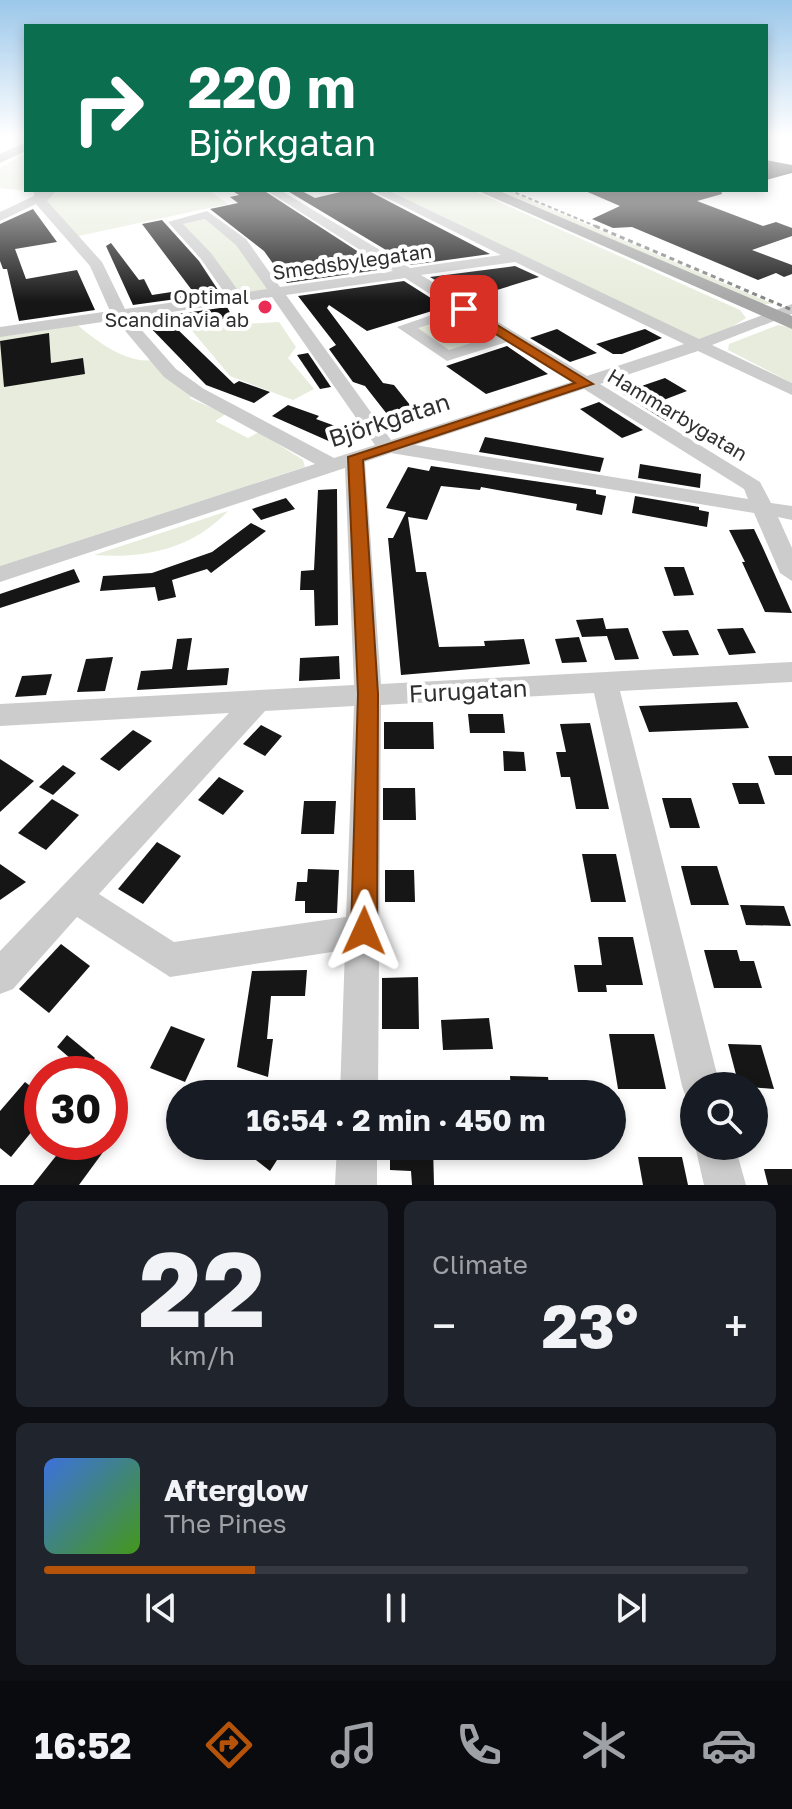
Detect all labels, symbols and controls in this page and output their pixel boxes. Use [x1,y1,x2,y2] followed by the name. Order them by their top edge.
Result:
[188,53,356,120] text: 220 m
[56,56,160,160] icon: right
[188,121,376,164] text: Björkgatan
[271,238,433,284] street label: Smedsbylegatan
[430,275,498,343] pin
[104,284,249,331] place label: Optimal Scandinavia ab
[442,287,486,331] icon: arrive
[256,298,274,316] marker: Optimal Scandinavia ab
[604,363,752,465] street label: Hammarbygatan
[325,386,453,452] street label: Björkgatan
[408,672,528,708] street label: Furugatan
[322,889,406,973] position arrow
[24,1056,128,1160] speed limit sign: 30
[680,1072,768,1160] map controls
[680,1072,768,1160] button: search
[246,1102,546,1138] text: 16:54 · 2 min · 450 m
[139,1225,265,1350] text: 22
[432,1249,528,1280] text: Climate
[542,1289,638,1361] text: 23°
[432,1299,456,1352] text: −
[724,1299,748,1352] text: +
[169,1340,235,1371] text: km/h
[164,1472,308,1508] text: Afterglow
[164,1508,287,1539] text: The Pines
[139,1586,183,1630] icon: previous
[374,1586,418,1630] icon: pause
[609,1586,653,1630] icon: next
[201,1717,257,1773] icon: directions
[326,1717,382,1773] icon: music
[451,1717,507,1773] icon: phone
[576,1717,632,1773] icon: climate
[701,1717,757,1773] icon: car
[35,1724,131,1767] text: 16:52

